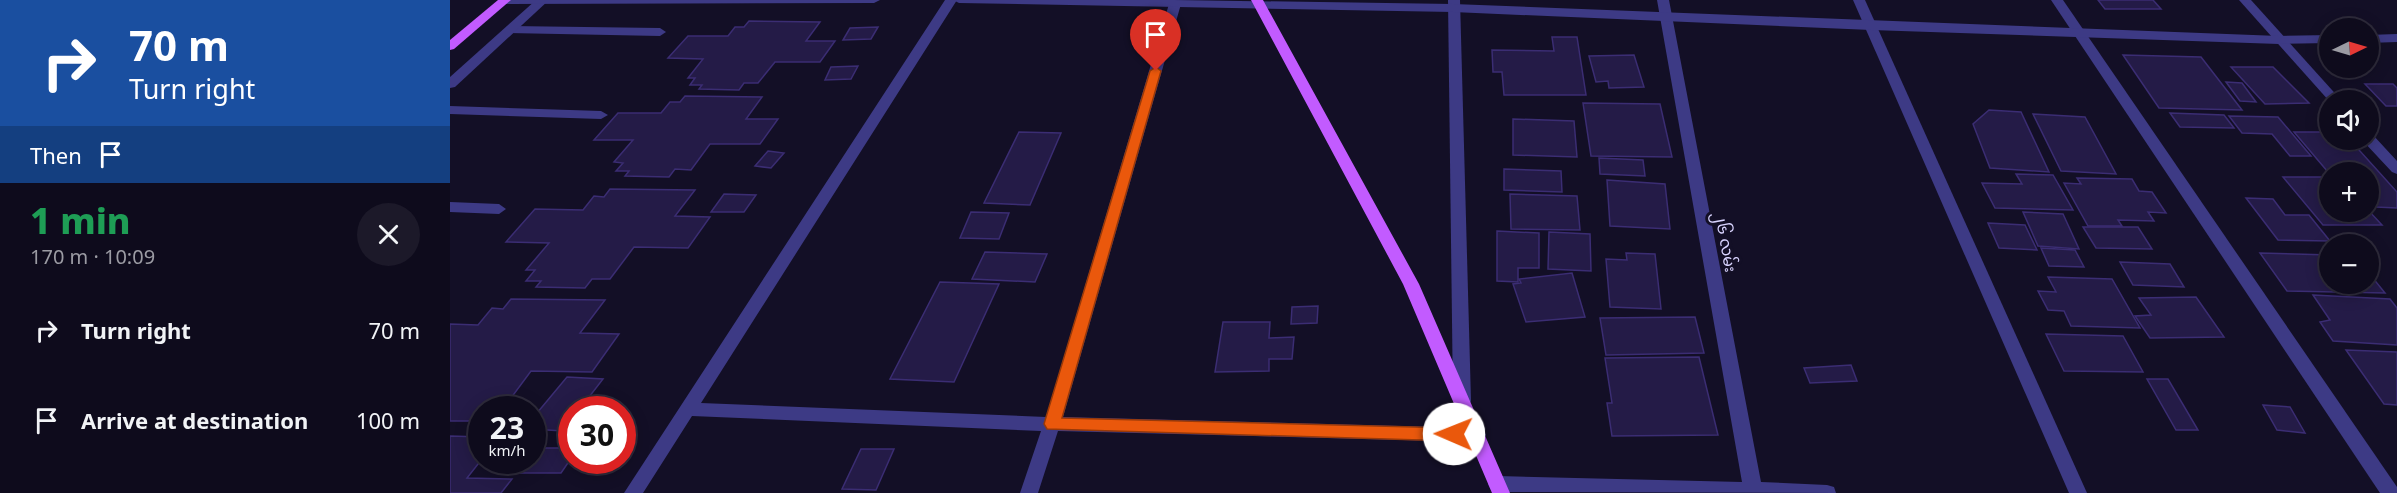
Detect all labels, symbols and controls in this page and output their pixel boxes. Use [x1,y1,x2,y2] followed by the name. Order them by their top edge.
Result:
[1130,9,1181,71] pin
[129,16,229,73] text: 70 m
[1139,18,1172,51] icon: arrive
[2319,18,2379,78] north arrow
[2319,18,2379,294] map controls
[30,24,108,102] icon: right
[129,70,255,107] text: Turn right
[2319,90,2379,150] button: sound
[94,138,127,171] icon: arrive
[30,140,82,170] text: Then
[2319,162,2379,222] button: +
[30,196,131,245] text: 1 min
[357,203,420,266] button: close
[1707,210,1742,274] street label: ၂၆ လမ်း
[2319,234,2379,294] button: −
[30,243,155,270] text: 170 m · 10:09
[30,314,63,347] icon: right
[81,315,191,345] text: Turn right
[369,315,420,345] text: 70 m
[558,396,636,474] speed limit sign: 30
[1422,402,1486,466] position arrow
[30,404,63,437] icon: arrive
[81,405,308,435] text: Arrive at destination
[356,405,420,435] text: 100 m
[490,407,524,448] text: 23
[489,440,525,460] text: km/h

